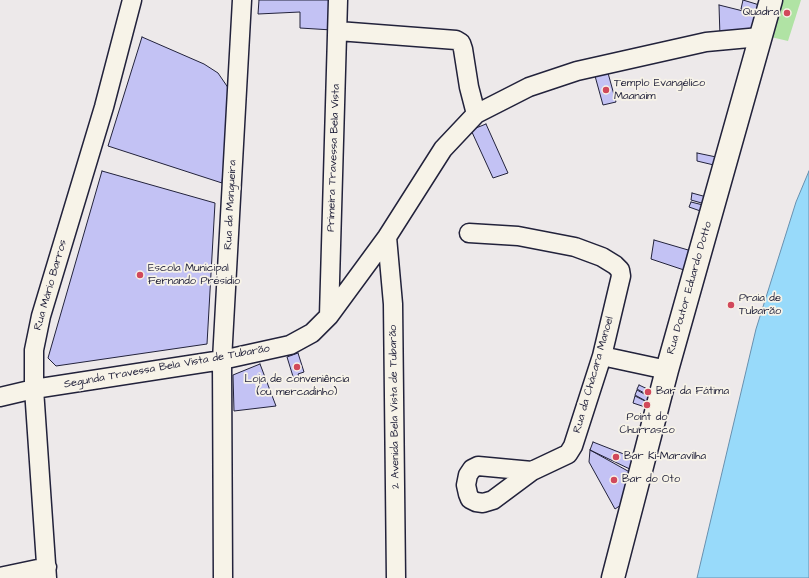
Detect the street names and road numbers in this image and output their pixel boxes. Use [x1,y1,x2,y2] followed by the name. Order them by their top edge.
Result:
[325,84,343,232] street label: Primeira Travessa Bela Vista
[222,160,240,250] street label: Rua da Mangueira
[665,220,715,356] street label: Rua Doutor Eduardo Dotto
[32,238,70,332] street label: Rua Mário Barros
[571,315,617,435] street label: Rua da Chácara Manoel
[387,325,403,489] street label: 2 Avenida Bela Vista de Tubarão
[63,342,271,392] street label: Segunda Travessa Bela Vista de Tubarão

